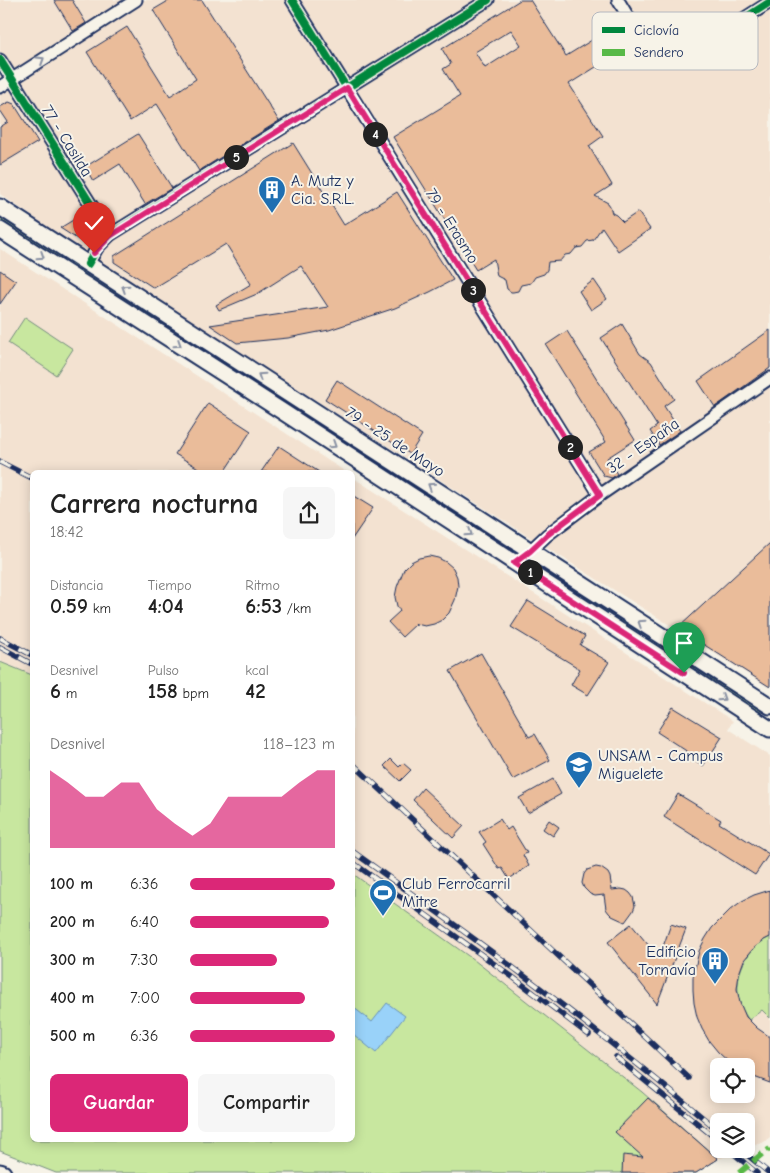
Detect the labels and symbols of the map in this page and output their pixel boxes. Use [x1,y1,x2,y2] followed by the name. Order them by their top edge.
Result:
[592,12,758,70] legend
[634,22,679,39] text: Ciclovía
[634,44,684,61] text: Sendero
[35,57,45,66] one-way arrow
[38,102,96,180] street label: 77 - Casilda
[362,122,388,146] pin: 4
[224,144,248,170] pin: 5
[291,172,355,208] place label: A. Mutz y Cia. S.R.L.
[257,175,287,214] building icon: A. Mutz y Cia. S.R.L.
[422,185,482,267] street label: 79 - Erasmo
[73,202,115,253] pin
[36,250,45,260] one-way arrow
[460,278,486,302] pin: 3
[121,284,130,294] one-way arrow
[172,338,181,348] one-way arrow
[257,373,267,382] one-way arrow
[342,403,448,481] street label: 79 - 25 de Mayo
[604,415,682,477] street label: 32 - España
[558,434,582,460] pin: 2
[327,438,336,448] one-way arrow
[427,483,436,492] one-way arrow
[463,527,473,536] one-way arrow
[518,560,542,584] pin: 1
[637,619,646,629] one-way arrow
[663,622,705,673] pin
[717,692,726,702] one-way arrow
[598,747,723,783] place label: UNSAM - Campus Miguelete
[564,750,594,789] school or university icon: UNSAM - Campus Miguelete
[402,875,510,911] place label: Club Ferrocarril Mitre
[368,878,398,917] sports icon: Club Ferrocarril Mitre
[639,943,696,979] place label: Edificio Tornavía
[700,946,730,985] building icon: Edificio Tornavía

